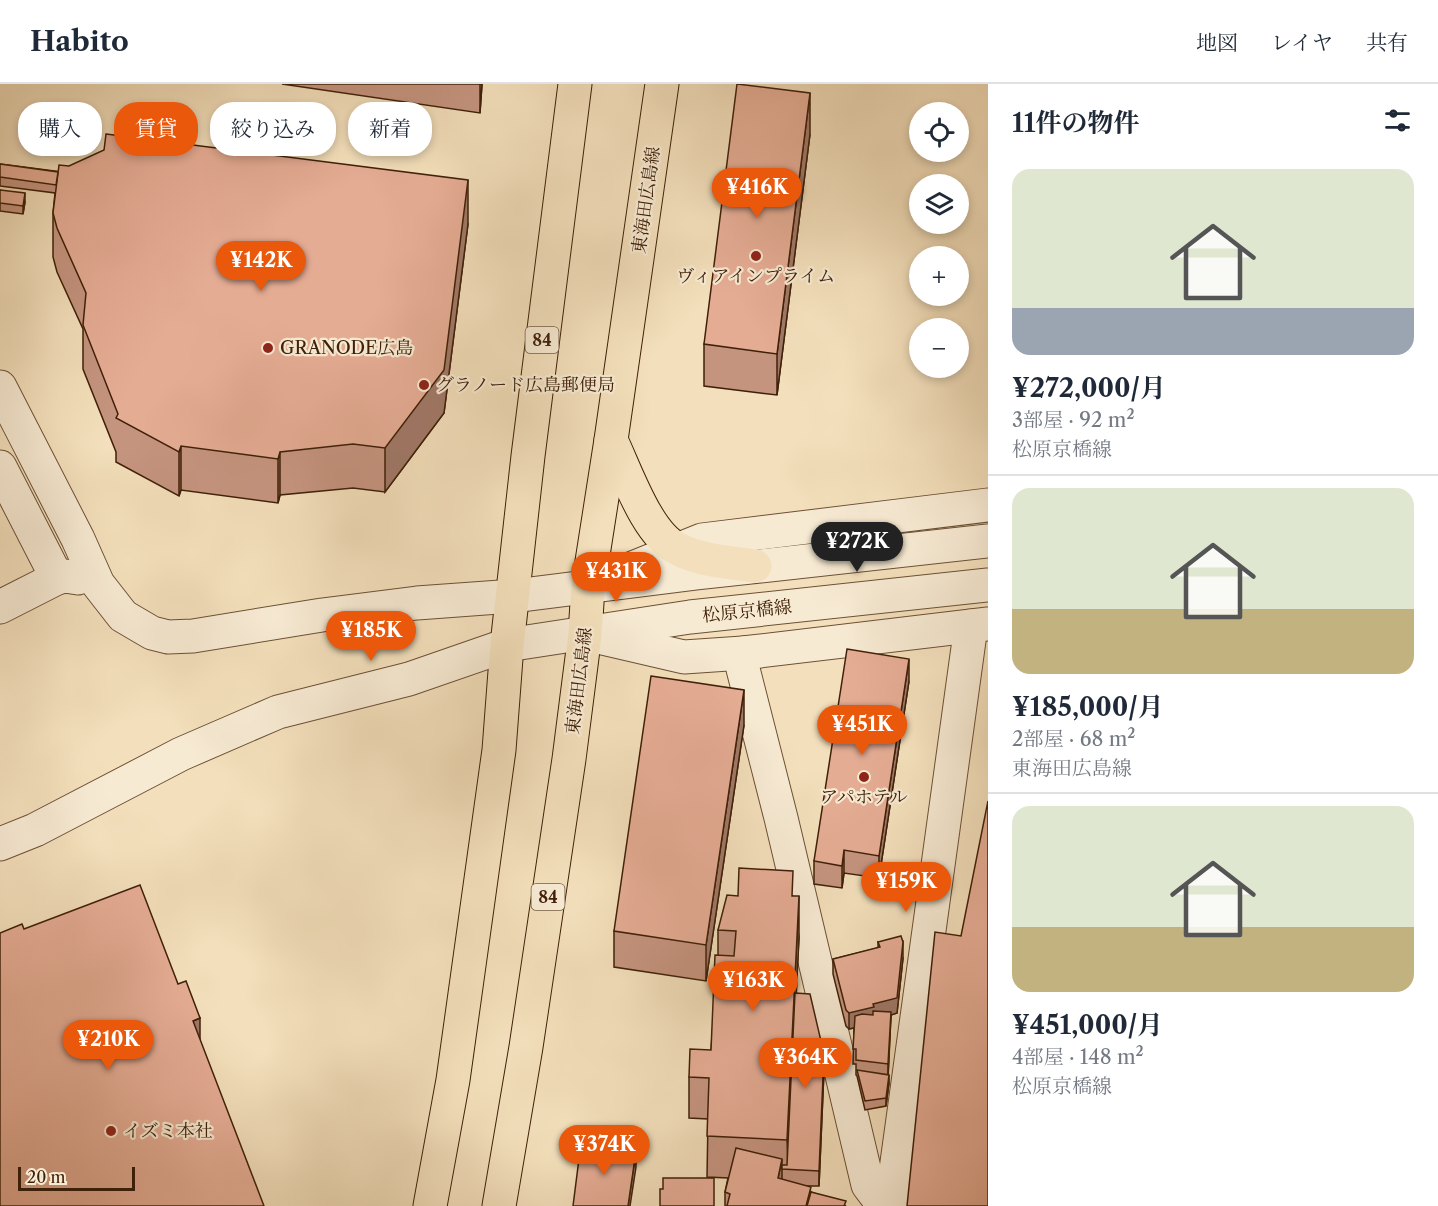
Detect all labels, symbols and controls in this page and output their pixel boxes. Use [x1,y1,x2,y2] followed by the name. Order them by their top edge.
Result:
[30,24,129,58] text: Habito
[1196,30,1238,55] text: 地図
[1271,30,1333,55] text: レイヤ
[1366,30,1408,55] text: 共有
[18,102,102,156] chip: 購入
[114,102,198,156] chip: 賃貸
[210,102,336,156] chip: 絞り込み
[348,102,432,156] chip: 新着
[909,102,969,378] map controls
[909,102,969,162] button: locate
[1381,104,1414,137] icon: filters
[1012,107,1139,139] text: 11件の物件
[628,145,664,255] street label: 東海田広島線
[715,168,799,219] pin: ¥416K
[909,174,969,234] button: layers
[726,175,788,199] text: ¥416K
[1159,208,1267,316] icon: home
[219,241,303,292] pin: ¥142K
[909,246,969,306] button: +
[230,248,292,272] text: ¥142K
[749,249,763,263] marker: ヴィアインプライム
[677,265,835,287] place label: ヴィアインプライム
[909,318,969,378] button: −
[526,327,558,353] road number: 84
[280,337,413,359] place label: GRANODE広島
[261,341,275,355] marker: GRANODE広島
[1012,372,1166,404] text: ¥272,000/月
[436,374,615,396] place label: グラノード広島郵便局
[417,378,431,392] marker: グラノード広島郵便局
[1012,408,1135,432] text: 3部屋 · 92 m²
[1012,437,1112,461] text: 松原京橋線
[815,522,899,573] pin: ¥272K
[1159,527,1267,635] icon: home
[825,529,889,553] text: ¥272K
[574,552,658,603] pin: ¥431K
[585,559,647,583] text: ¥431K
[701,595,793,627] street label: 松原京橋線
[329,611,413,662] pin: ¥185K
[340,618,402,642] text: ¥185K
[562,626,596,736] street label: 東海田広島線
[1012,691,1164,723] text: ¥185,000/月
[820,705,904,756] pin: ¥451K
[831,712,893,736] text: ¥451K
[1012,727,1135,751] text: 2部屋 · 68 m²
[1012,756,1132,780] text: 東海田広島線
[857,770,871,784] marker: アパホテル
[820,786,908,808] place label: アパホテル
[1159,845,1267,953] icon: home
[864,862,948,913] pin: ¥159K
[875,869,937,893] text: ¥159K
[532,884,564,910] road number: 84
[711,961,795,1012] pin: ¥163K
[722,968,784,992] text: ¥163K
[1012,1009,1163,1041] text: ¥451,000/月
[66,1020,150,1071] pin: ¥210K
[76,1027,140,1051] text: ¥210K
[763,1038,847,1089] pin: ¥364K
[773,1045,837,1069] text: ¥364K
[1012,1045,1144,1069] text: 4部屋 · 148 m²
[1012,1074,1112,1098] text: 松原京橋線
[123,1120,213,1142] place label: イズミ本社
[104,1124,118,1138] marker: イズミ本社
[562,1125,646,1176] pin: ¥374K
[573,1132,635,1156] text: ¥374K
[18,1164,135,1192] scale bar
[27,1167,66,1187] text: 20 m

